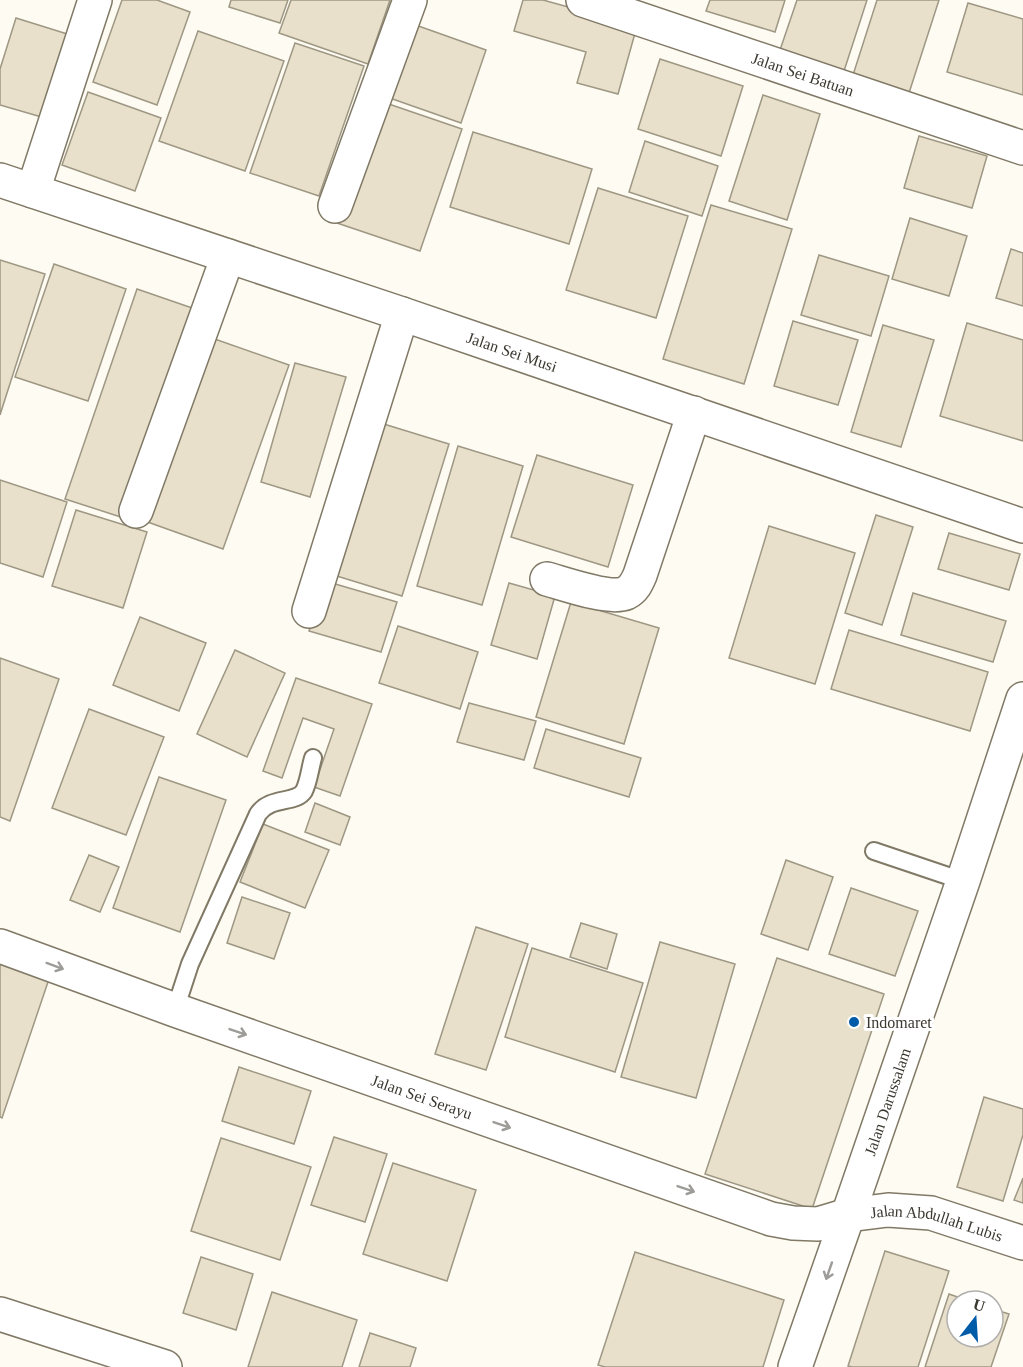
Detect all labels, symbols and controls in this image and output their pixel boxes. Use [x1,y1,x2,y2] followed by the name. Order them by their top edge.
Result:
[749,49,856,100] street label: Jalan Sei Batuan
[464,329,560,375] street label: Jalan Sei Musi
[45,962,64,973] one-way arrow
[866,1014,932,1031] place label: Indomaret
[847,1015,861,1029] marker: Indomaret
[228,1028,247,1039] one-way arrow
[861,1045,914,1158] street label: Jalan Darussalam
[369,1072,475,1123] street label: Jalan Sei Serayu
[492,1120,511,1131] one-way arrow
[676,1185,695,1196] one-way arrow
[869,1202,1005,1245] street label: Jalan Abdullah Lubis
[822,1261,833,1279] one-way arrow
[945,1289,1005,1349] north arrow
[971,1295,988,1315] text: U

